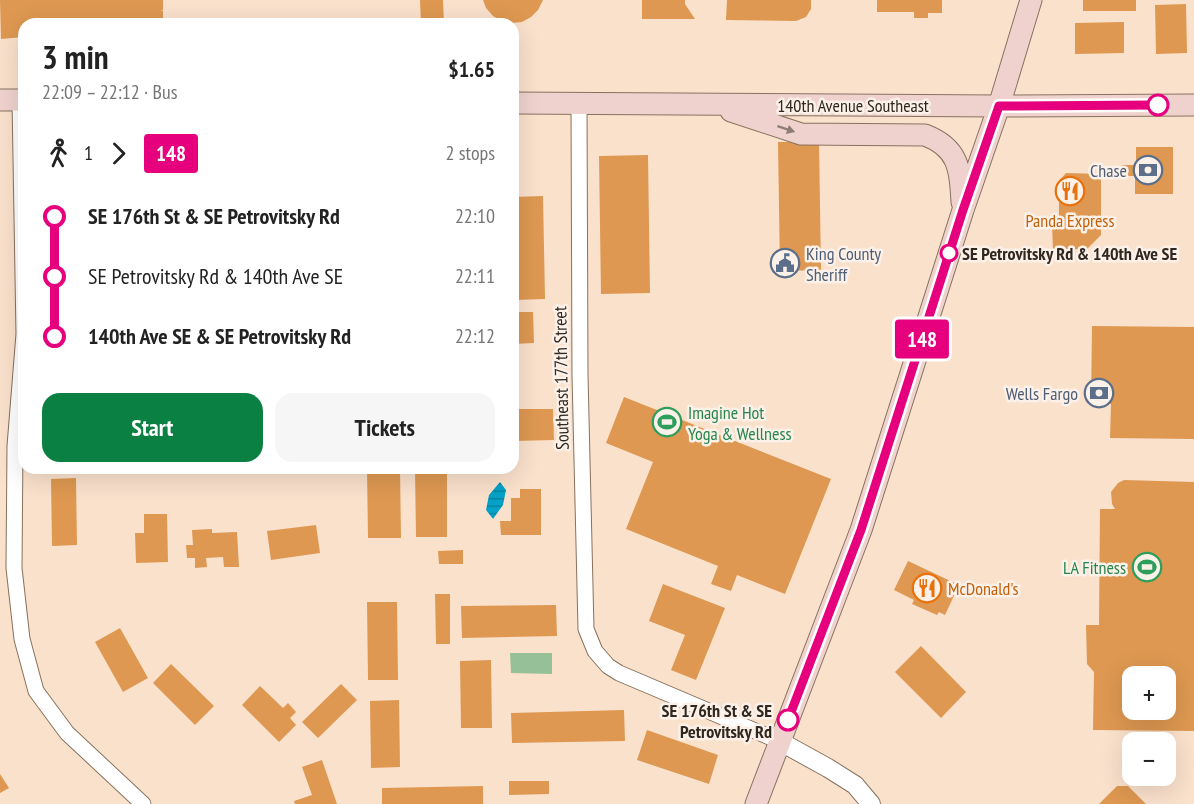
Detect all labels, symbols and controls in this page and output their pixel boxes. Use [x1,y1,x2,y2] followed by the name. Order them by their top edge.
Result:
[42,35,109,78] text: 3 min
[448,55,495,83] text: $1.65
[42,79,177,105] text: 22:09 – 22:12 · Bus
[777,94,929,117] street label: 140th Avenue Southeast
[1147,94,1169,116] unlabelled marker
[777,124,795,134] one-way arrow
[42,137,75,170] icon: walk
[102,137,135,170] icon: forward
[84,140,93,166] text: 1
[156,140,186,167] text: 148
[446,140,495,166] text: 2 stops
[1132,154,1164,186] bank icon: Chase
[1090,159,1127,182] place label: Chase
[1054,175,1086,207] restaurant icon: Panda Express
[88,202,340,230] text: SE 176th St & SE Petrovitsky Rd
[455,203,495,229] text: 22:10
[1025,209,1115,232] place label: Panda Express
[806,242,881,286] place label: King County Sheriff
[962,242,1178,265] place label: SE Petrovitsky Rd & 140th Ave SE
[940,244,958,262] marker: SE Petrovitsky Rd & 140th Ave SE
[769,247,801,279] public building icon: King County Sheriff
[88,262,343,290] text: SE Petrovitsky Rd & 140th Ave SE
[455,263,495,289] text: 22:11
[548,306,574,450] street label: Southeast 177th Street
[888,320,956,358] line badge: 148
[88,322,351,350] text: 140th Ave SE & SE Petrovitsky Rd
[455,323,495,349] text: 22:12
[907,326,937,353] text: 148
[1083,377,1115,409] bank icon: Wells Fargo
[1006,382,1078,405] place label: Wells Fargo
[42,393,263,462] button: Start
[275,393,495,462] button: Tickets
[688,401,792,445] place label: Imagine Hot Yoga & Wellness
[651,406,683,438] sports icon: Imagine Hot Yoga & Wellness
[1131,551,1163,583] sports icon: LA Fitness
[1063,556,1126,579] place label: LA Fitness
[911,572,943,604] restaurant icon: McDonald's
[948,577,1019,600] place label: McDonald's
[1122,666,1176,786] map controls
[1122,666,1176,720] button: +
[662,699,772,743] place label: SE 176th St & SE Petrovitsky Rd
[777,709,799,731] marker: SE 176th St & SE Petrovitsky Rd
[1122,732,1176,786] button: −

